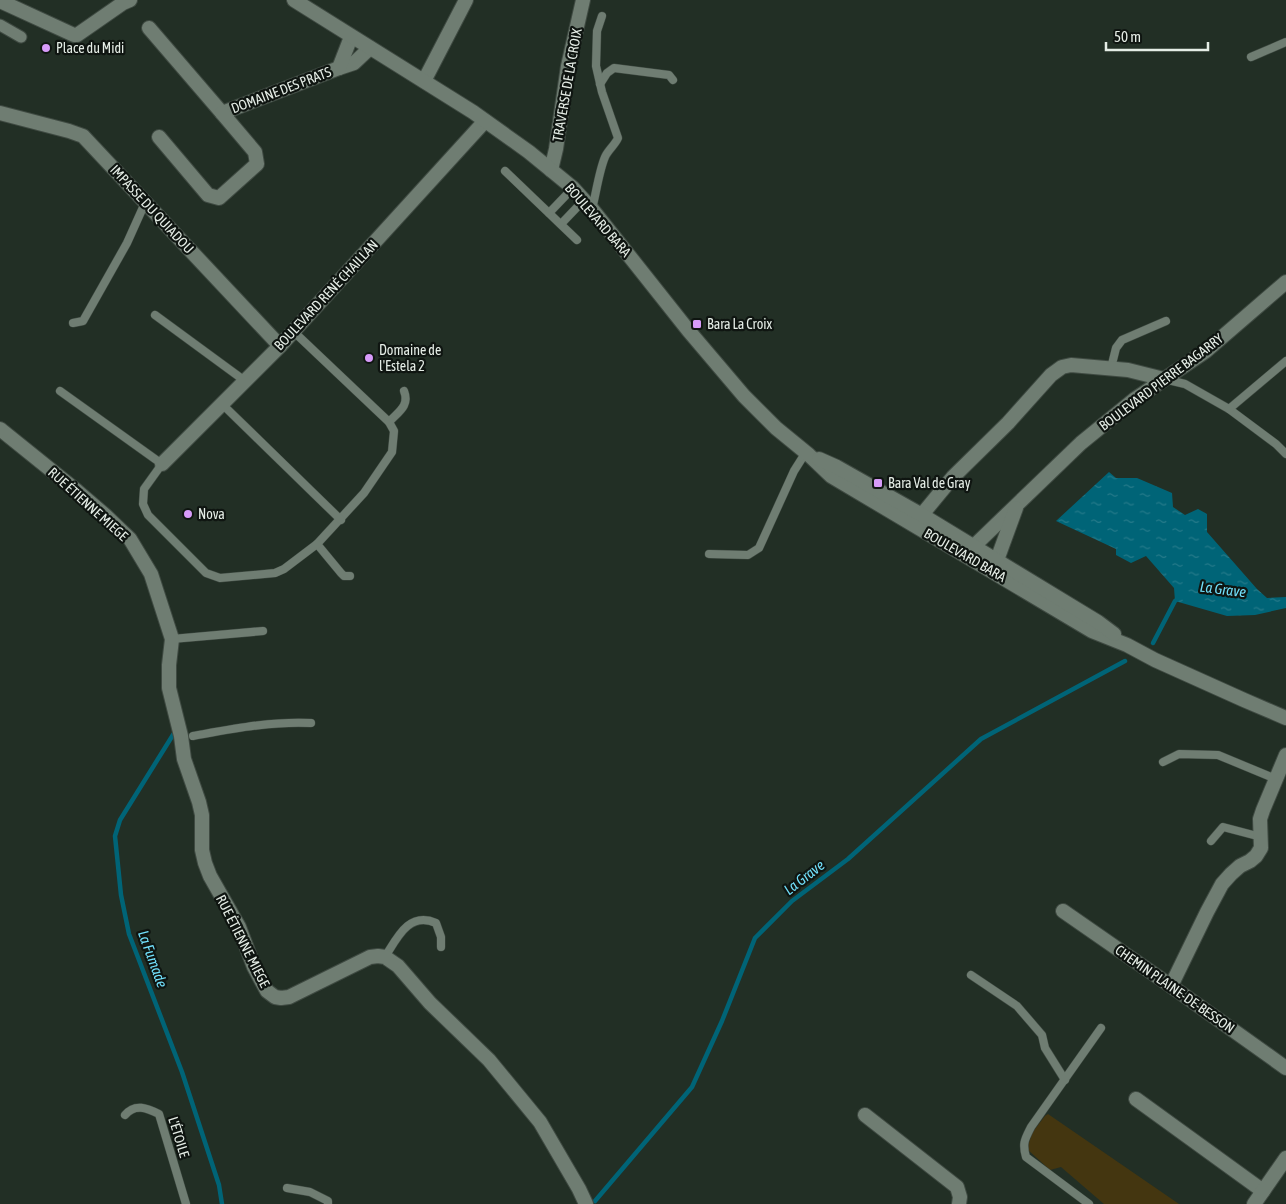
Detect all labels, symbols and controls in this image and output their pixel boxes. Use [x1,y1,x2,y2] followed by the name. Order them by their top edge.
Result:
[1106,20,1208,52] scale bar
[549,27,585,143] street label: TRAVERSE DE LA CROIX
[1114,28,1141,45] text: 50 m
[56,40,124,56] place label: Place du Midi
[40,42,52,54] marker: Place du Midi
[229,64,333,116] street label: DOMAINE DES PRATS
[107,162,197,256] street label: IMPASSE DU QUIADOU
[562,180,634,260] street label: BOULEVARD BARA
[271,237,381,353] street label: BOULEVARD RENÉ CHAILLAN
[707,316,772,332] place label: Bara La Croix
[691,318,703,330] marker: Bara La Croix
[1096,330,1227,434] street label: BOULEVARD PIERRE BAGARRY
[379,342,441,374] place label: Domaine de l'Estela 2
[363,352,375,364] marker: Domaine de l'Estela 2
[45,464,131,544] street label: RUE ÉTIENNE MIEGE
[888,475,971,491] place label: Bara Val de Gray
[872,477,884,489] marker: Bara Val de Gray
[198,506,225,522] place label: Nova
[182,508,194,520] marker: Nova
[921,525,1009,585] street label: BOULEVARD BARA
[1199,578,1247,600] water label: La Grave
[780,856,828,898] water label: La Grave
[213,892,273,990] street label: RUE ÉTIENNE MIEGE
[135,928,171,990] water label: La Fumade
[1112,942,1238,1036] street label: CHEMIN PLAINE-DE-BESSON
[165,1115,193,1159] street label: L'ÉTOILE

